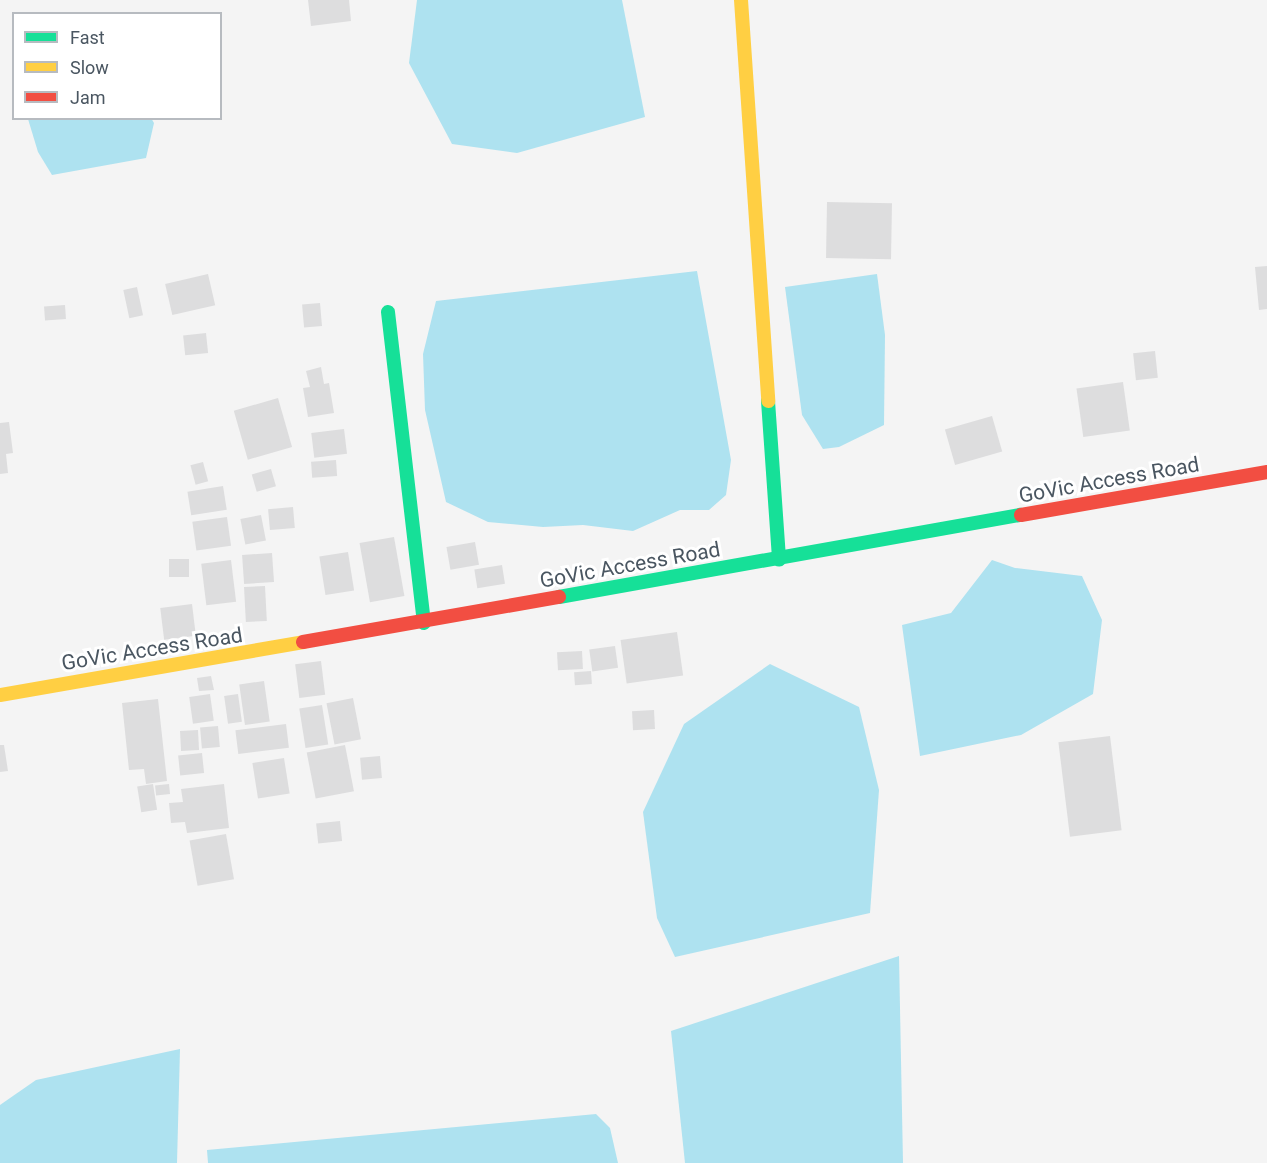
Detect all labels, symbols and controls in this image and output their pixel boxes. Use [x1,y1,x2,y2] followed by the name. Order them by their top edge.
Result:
[12,12,222,120] legend
[70,27,105,48] text: Fast
[70,57,109,78] text: Slow
[70,87,106,108] text: Jam
[1017,452,1201,508] street label: GoVic Access Road
[538,537,722,593] street label: GoVic Access Road
[60,622,244,676] street label: GoVic Access Road

